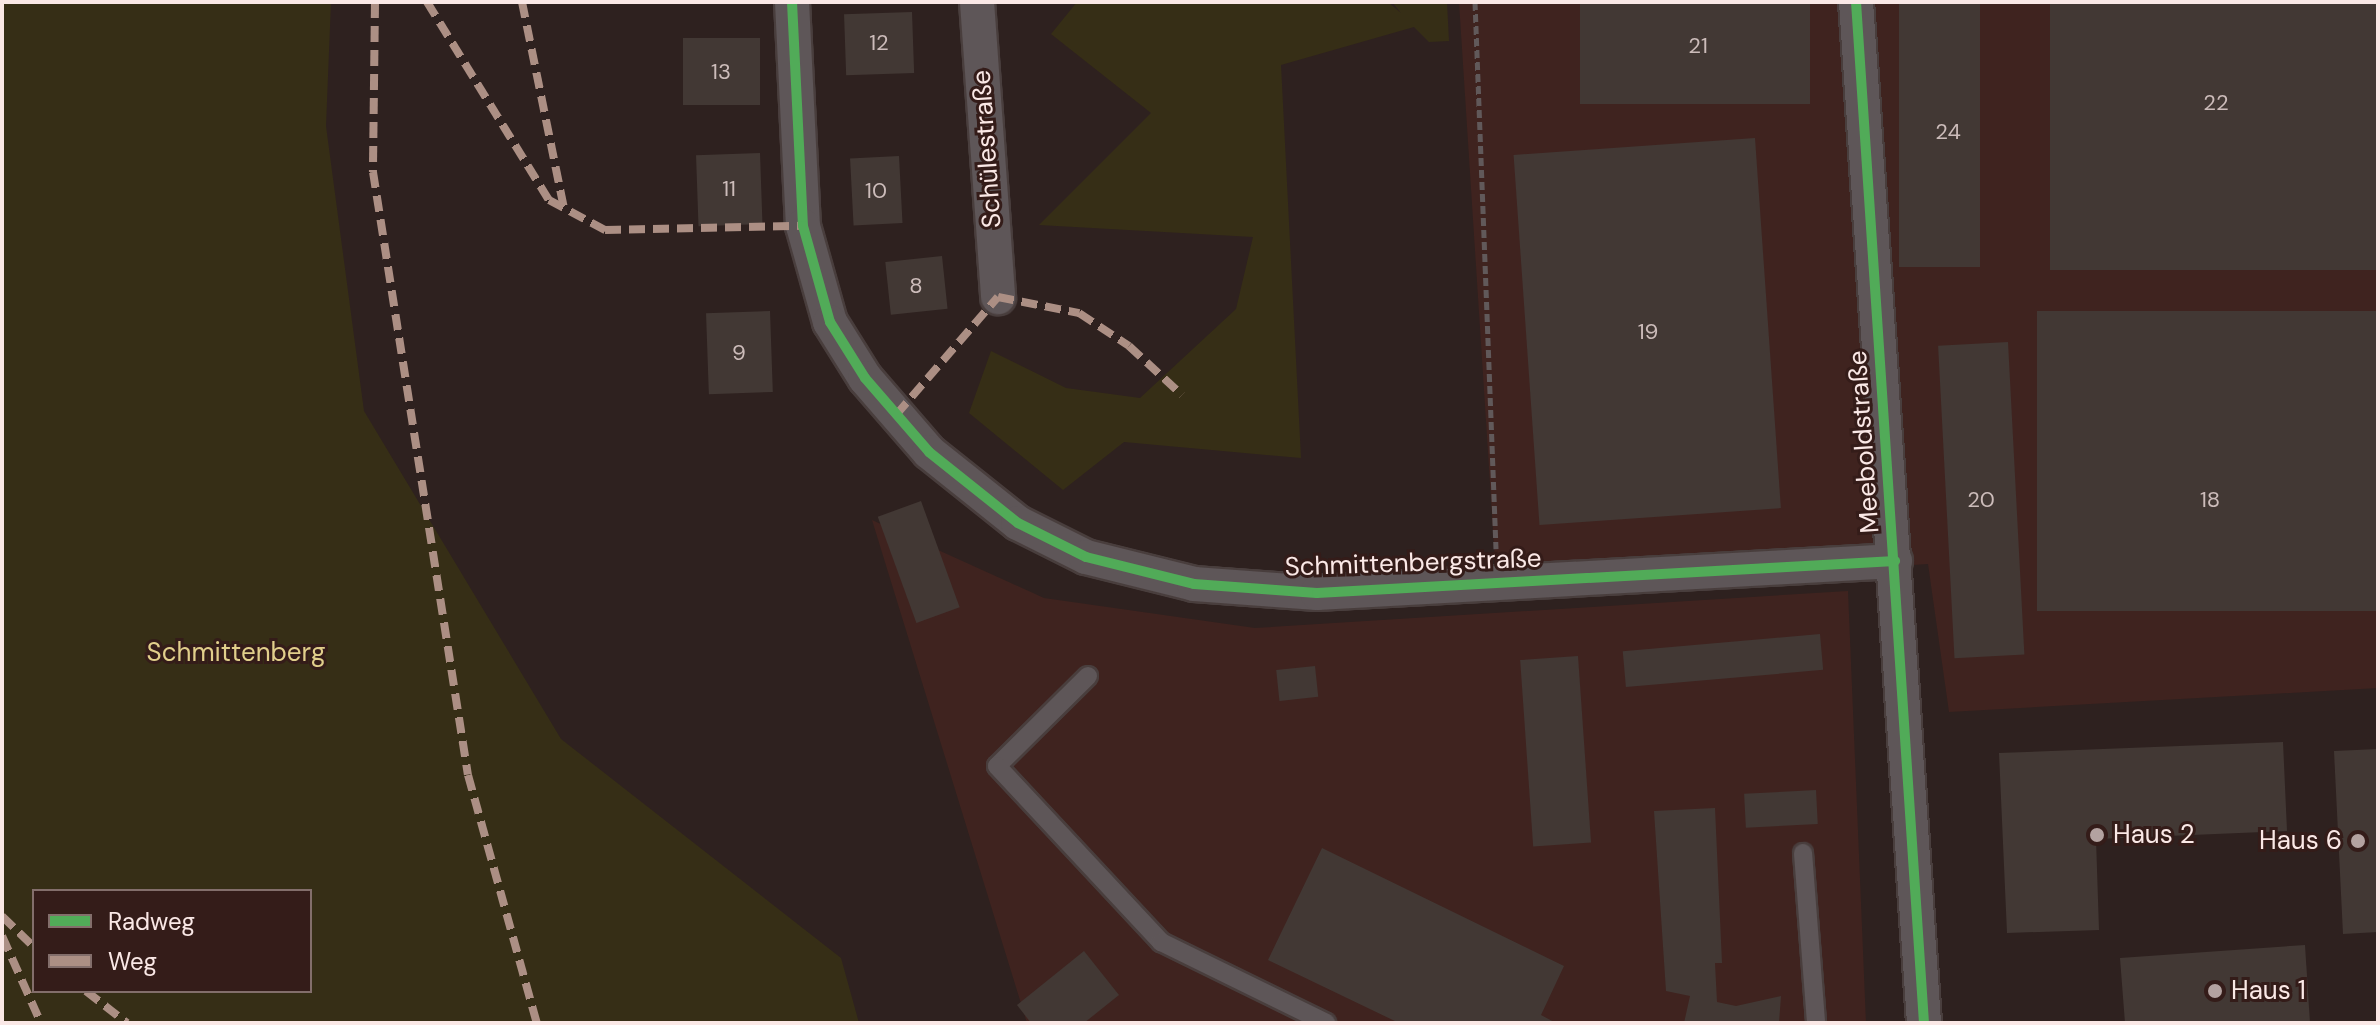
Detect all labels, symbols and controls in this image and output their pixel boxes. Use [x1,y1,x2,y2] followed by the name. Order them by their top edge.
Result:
[869,30,889,56] house number: 12
[1688,33,1708,59] house number: 21
[711,59,731,85] house number: 13
[966,69,1008,229] street label: Schülestraße
[2203,90,2229,116] house number: 22
[1935,119,1961,145] house number: 24
[722,176,736,202] house number: 11
[865,178,887,204] house number: 10
[909,273,923,299] house number: 8
[1638,319,1658,345] house number: 19
[732,340,746,366] house number: 9
[1842,350,1886,534] street label: Meeboldstraße
[1967,487,1995,513] house number: 20
[2200,487,2220,513] house number: 18
[1284,543,1542,583] street label: Schmittenbergstraße
[147,637,325,669] park label: Schmittenberg
[2113,819,2195,851] place label: Haus 2
[2259,825,2342,857] place label: Haus 6
[2088,826,2106,844] marker: Haus 2
[2349,832,2367,850] marker: Haus 6
[32,889,312,993] legend
[108,906,195,937] text: Radweg
[108,946,157,977] text: Weg
[2231,975,2306,1007] place label: Haus 1
[2206,982,2224,1000] marker: Haus 1

